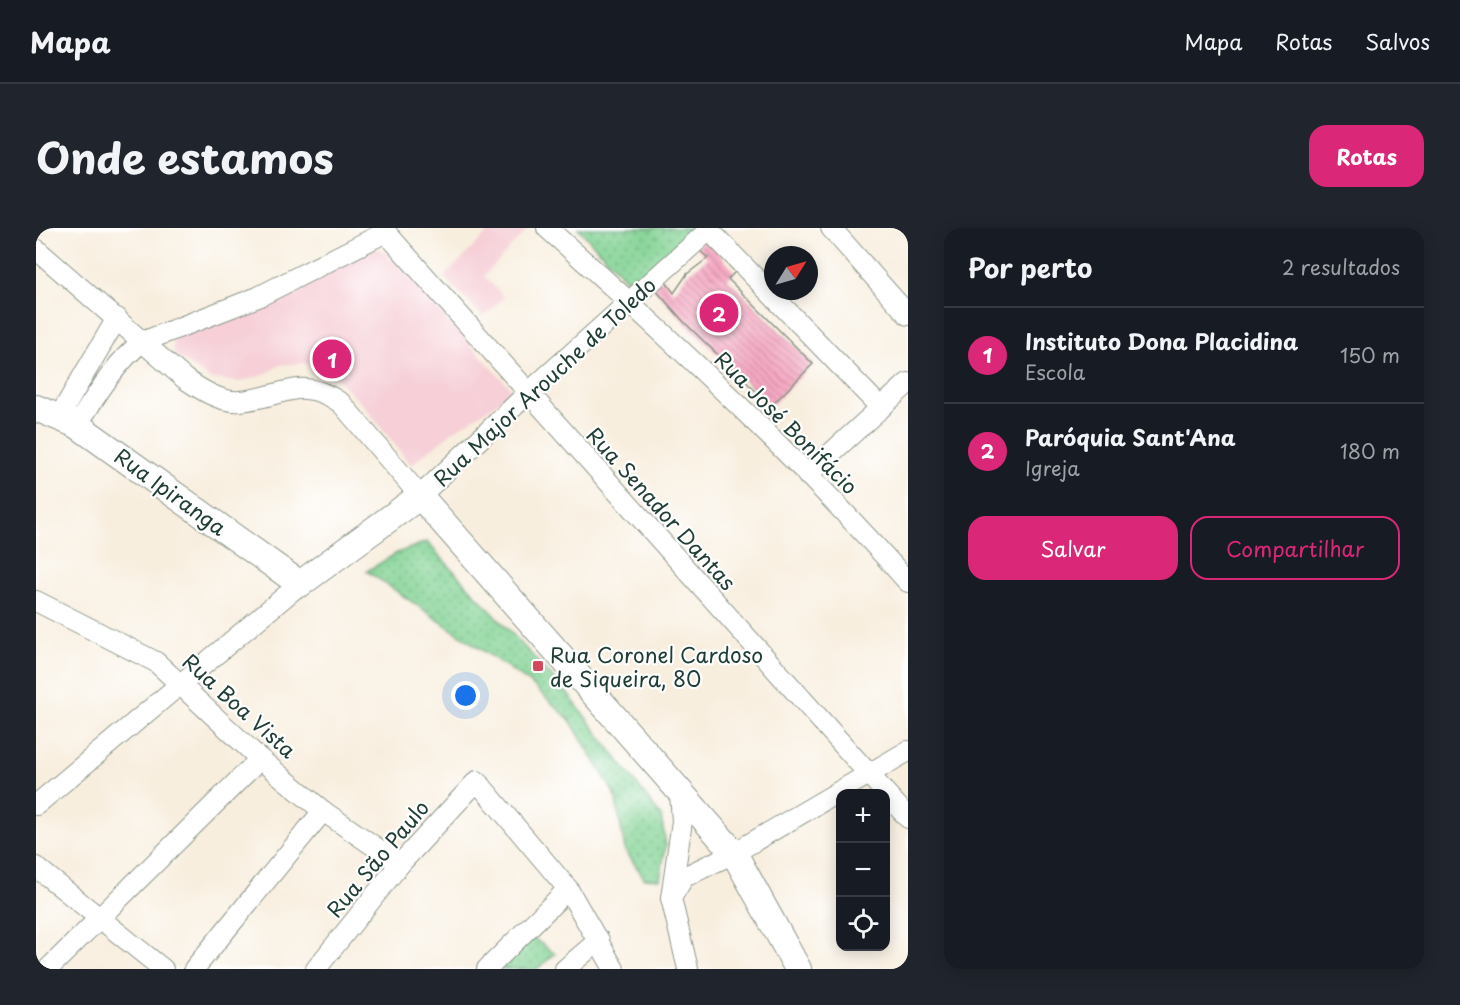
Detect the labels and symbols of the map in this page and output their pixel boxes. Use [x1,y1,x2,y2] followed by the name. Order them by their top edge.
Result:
[764,246,818,300] north arrow
[425,269,663,493] street label: Rua Major Arouche de Toledo
[700,290,738,335] pin: 2
[312,336,352,382] pin: 1
[708,343,866,501] street label: Rua José Bonifácio
[580,419,744,597] street label: Rua Senador Dantas
[108,439,234,543] street label: Rua Ipiranga
[550,638,763,694] place label: Rua Coronel Cardoso de Siqueira, 80
[176,645,304,765] street label: Rua Boa Vista
[531,659,545,673] marker: Rua Coronel Cardoso de Siqueira, 80
[451,681,480,710] your location
[318,792,436,924] street label: Rua São Paulo

